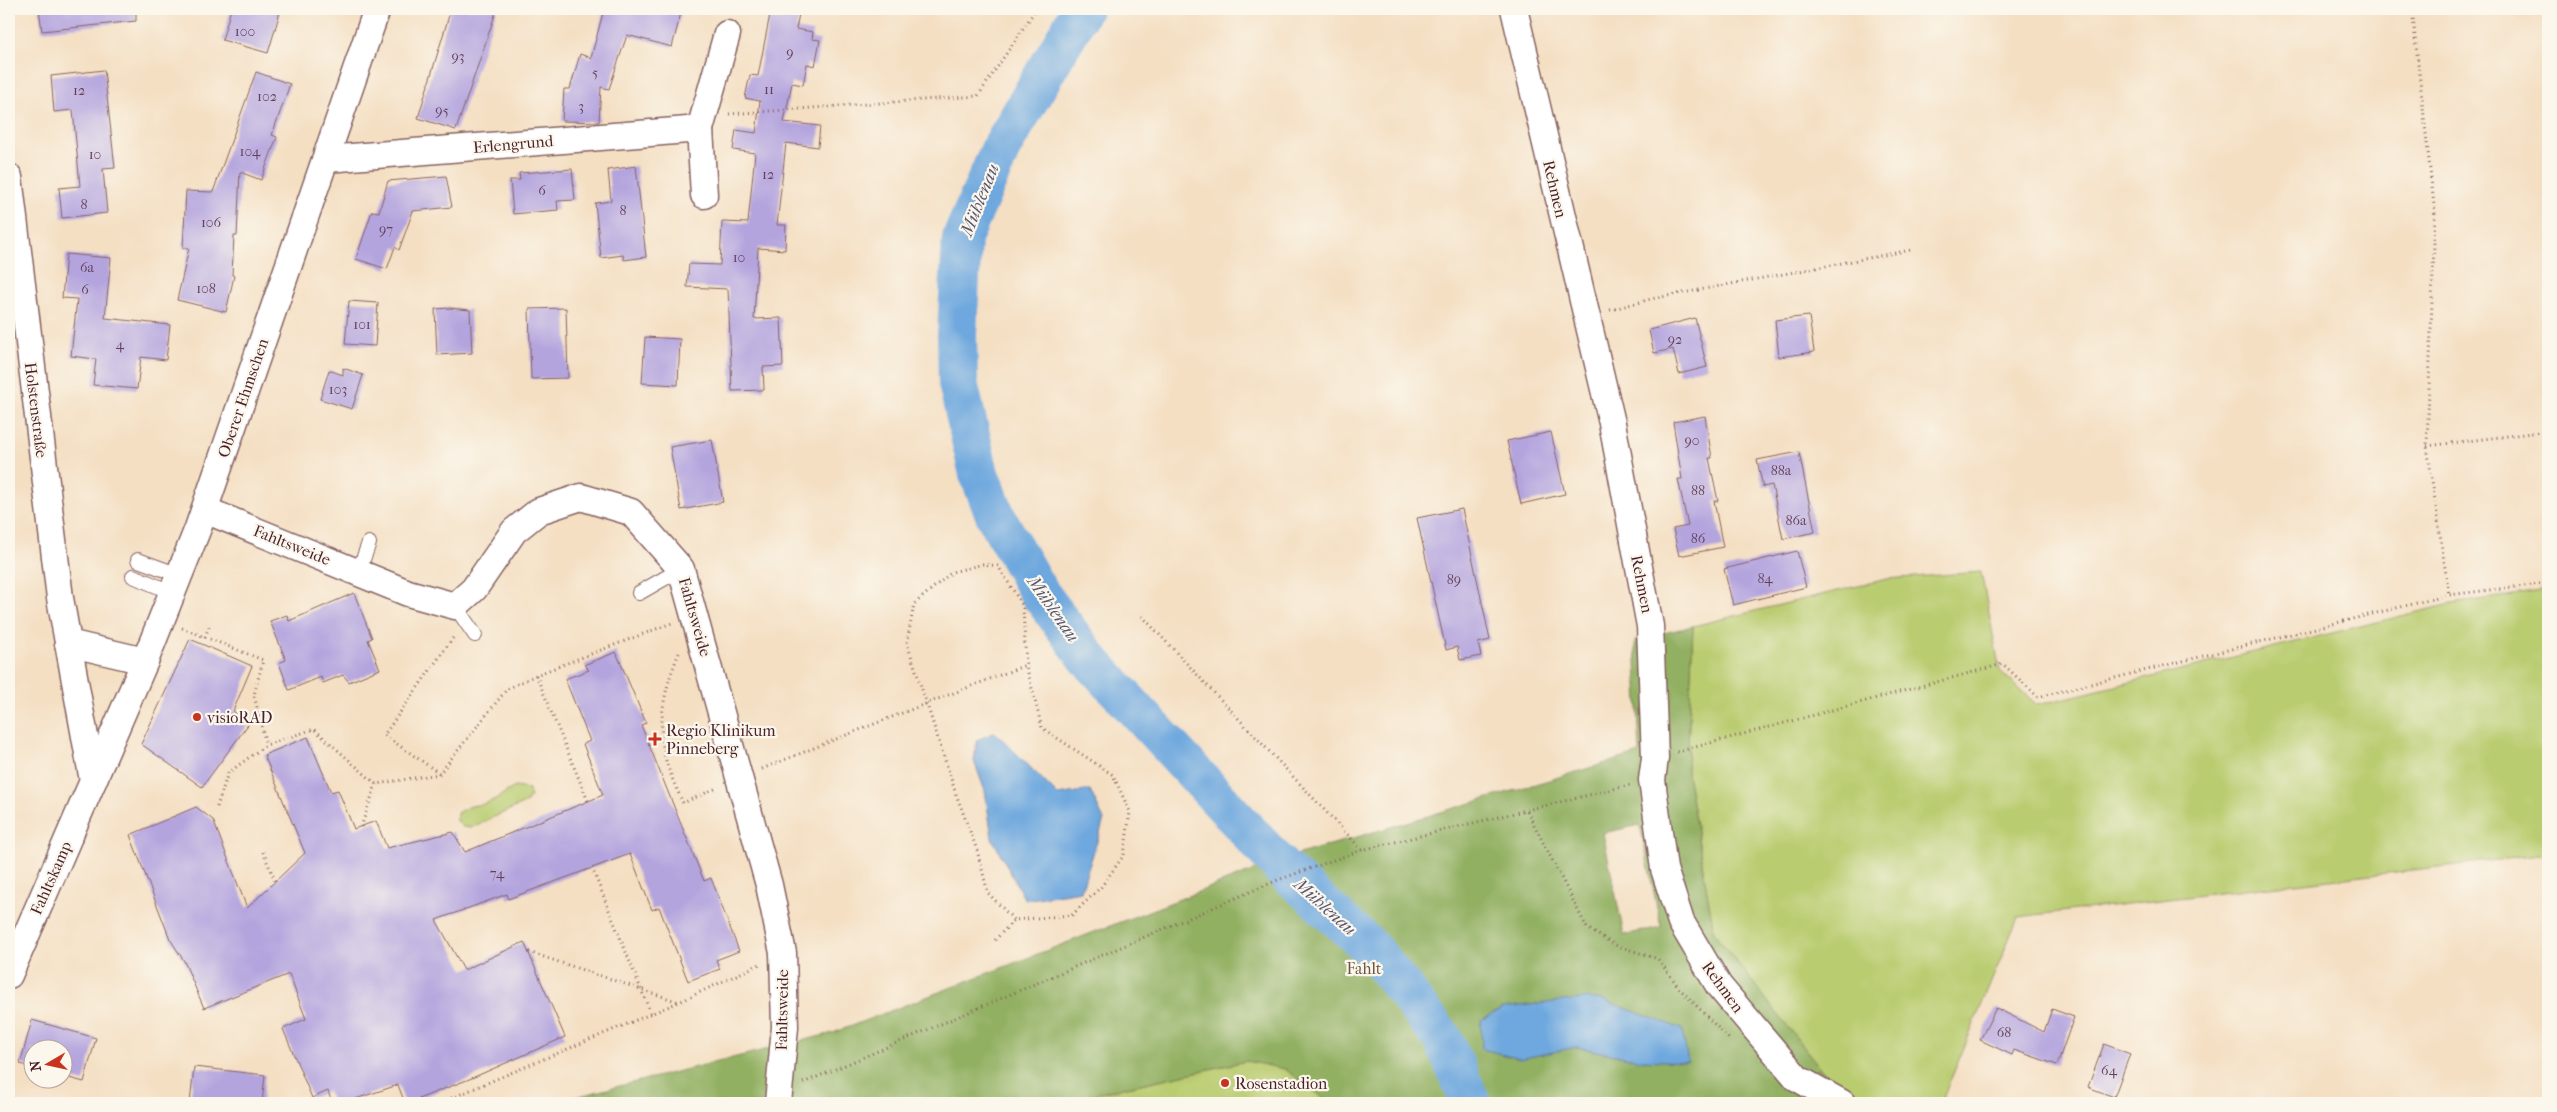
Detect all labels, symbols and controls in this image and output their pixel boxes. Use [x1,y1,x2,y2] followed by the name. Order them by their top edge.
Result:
[235,23,255,40] house number: 100
[786,44,794,61] house number: 9
[451,48,465,65] house number: 93
[592,64,598,81] house number: 5
[764,81,774,98] house number: 11
[73,82,85,99] house number: 12
[257,88,277,105] house number: 102
[578,98,584,115] house number: 3
[435,102,449,119] house number: 95
[472,131,554,157] street label: Erlengrund
[240,143,261,160] house number: 104
[89,146,101,163] house number: 10
[1539,158,1571,220] street label: Rehmen
[955,161,1004,241] water label: Mühlenau
[762,166,774,183] house number: 12
[538,182,546,199] house number: 6
[80,196,88,213] house number: 8
[619,202,627,219] house number: 8
[201,214,222,231] house number: 106
[379,221,393,238] house number: 97
[733,249,745,266] house number: 10
[80,259,95,276] house number: 6a
[196,280,216,297] house number: 108
[81,281,89,298] house number: 6
[353,316,371,333] house number: 101
[1668,331,1682,348] house number: 92
[214,335,273,460] street label: Oberer Ehmschen
[116,336,125,353] house number: 4
[21,361,51,459] street label: Holstenstraße
[329,381,347,398] house number: 103
[1684,432,1700,449] house number: 90
[1771,462,1792,479] house number: 88a
[1691,482,1705,499] house number: 88
[1785,512,1807,529] house number: 86a
[251,521,333,569] street label: Fahltsweide
[1691,530,1706,547] house number: 86
[1627,553,1657,615] street label: Rehmen
[1021,570,1083,646] water label: Mühlenau
[1757,570,1773,587] house number: 84
[1447,571,1461,588] house number: 89
[675,575,715,659] street label: Fahltsweide
[207,708,272,727] place label: visioRAD
[191,711,203,723] marker: visioRAD
[666,721,776,758] place label: Regio Klinikum Pinneberg
[648,732,662,746] marker: Regio Klinikum Pinneberg
[26,838,76,918] street label: Fahltskamp
[490,865,505,882] house number: 74
[1288,872,1360,940] water label: Mühlenau
[1698,958,1748,1017] street label: Rehmen
[1347,959,1382,978] park label: Fahlt
[772,969,792,1051] street label: Fahltsweide
[1997,1024,2011,1041] house number: 68
[22,1040,72,1090] north arrow
[26,1059,45,1073] text: N
[2101,1062,2118,1079] house number: 64
[1235,1074,1328,1093] place label: Rosenstadion
[1219,1077,1231,1089] marker: Rosenstadion

